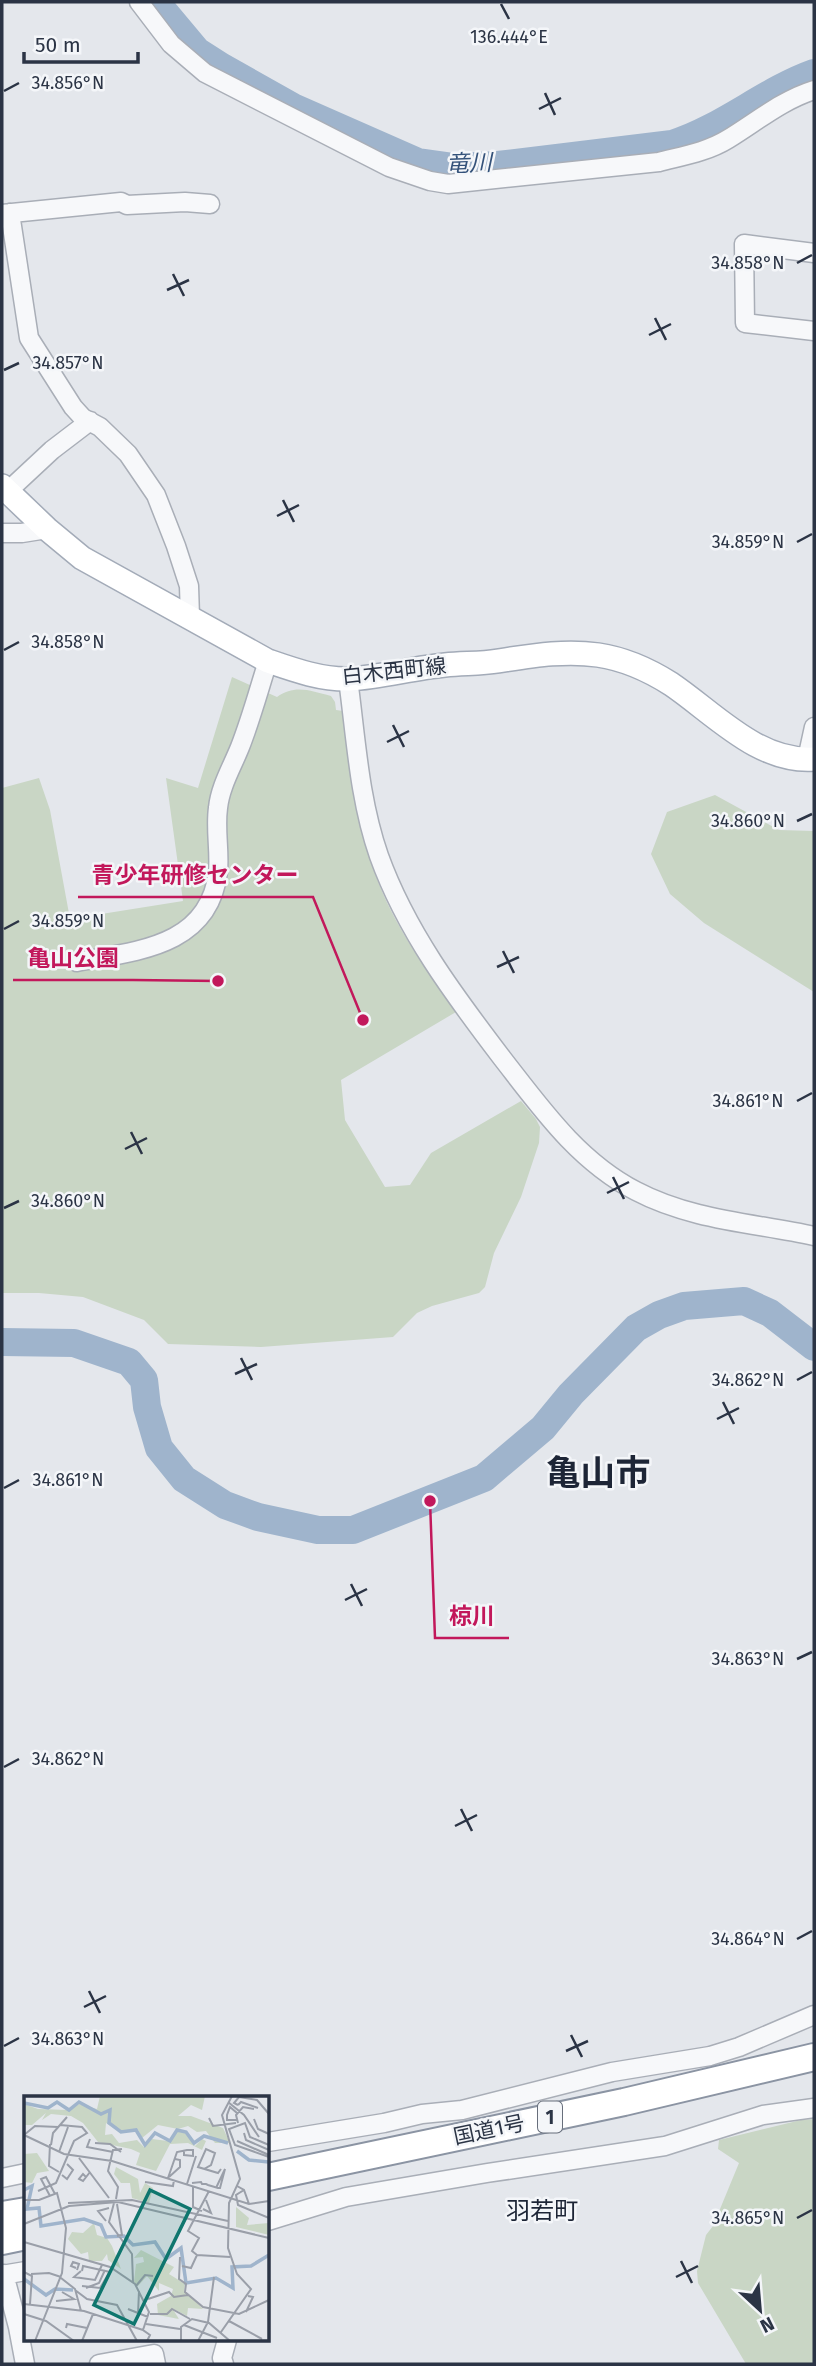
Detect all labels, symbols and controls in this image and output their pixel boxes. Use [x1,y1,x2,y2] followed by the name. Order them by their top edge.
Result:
[24,21,138,65] scale bar
[470,26,548,48] text: 136.444°E
[35,32,81,58] text: 50 m
[32,72,104,94] text: 34.856°N
[446,148,495,178] water label: 竜川
[711,252,785,274] text: 34.858°N
[32,352,104,374] text: 34.857°N
[712,531,784,553] text: 34.859°N
[31,631,105,653] text: 34.858°N
[340,653,448,689] street label: 白木西町線
[711,810,785,832] text: 34.860°N
[78,853,313,897] callout: 青少年研修センター
[92,861,299,889] text: 青少年研修センター
[32,910,104,932] text: 34.859°N
[13,936,133,980] callout: 亀山公園
[27,944,119,972] text: 亀山公園
[713,1090,783,1112] text: 34.861°N
[31,1190,105,1212] text: 34.860°N
[712,1369,784,1391] text: 34.862°N
[545,1452,651,1494] district label: 亀山市
[33,1469,103,1491] text: 34.861°N
[435,1594,509,1638] callout: 椋川
[449,1602,495,1630] text: 椋川
[712,1648,784,1670] text: 34.863°N
[32,1748,104,1770] text: 34.862°N
[711,1928,785,1950] text: 34.864°N
[32,2028,104,2050] text: 34.863°N
[24,2096,270,2342] inset map
[538,2102,562,2132] road number: 1
[451,2110,527,2150] street label: 国道1号
[506,2197,578,2225] district label: 羽若町
[712,2207,784,2229] text: 34.865°N
[725,2275,795,2345] north arrow
[757,2312,778,2338] text: N

